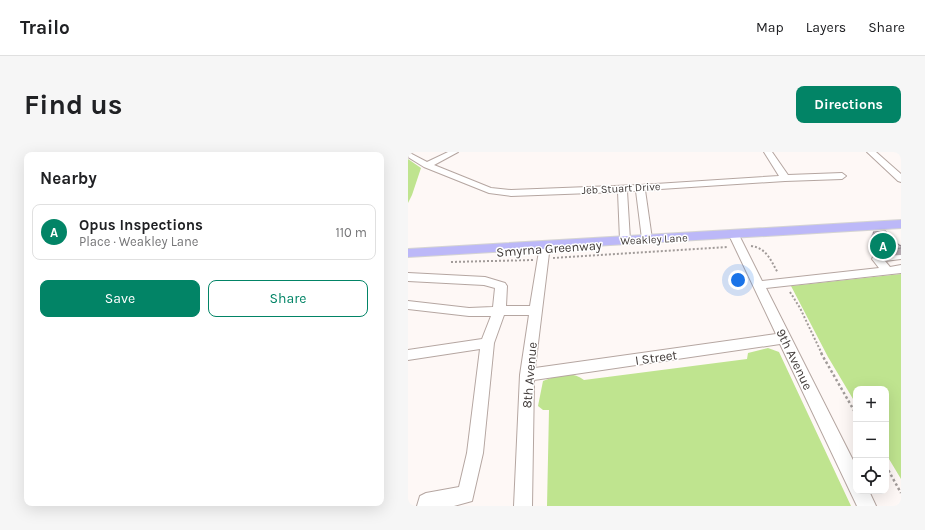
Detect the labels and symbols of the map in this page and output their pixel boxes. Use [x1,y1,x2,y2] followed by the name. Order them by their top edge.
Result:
[581,180,661,197] street label: Jeb Stuart Drive
[620,231,688,248] street label: Weakley Lane
[870,231,896,261] pin: A
[496,237,602,260] street label: Smyrna Greenway
[728,270,748,290] your location
[773,326,816,393] street label: 9th Avenue
[519,341,540,409] street label: 8th Avenue
[634,347,678,368] street label: I Street

